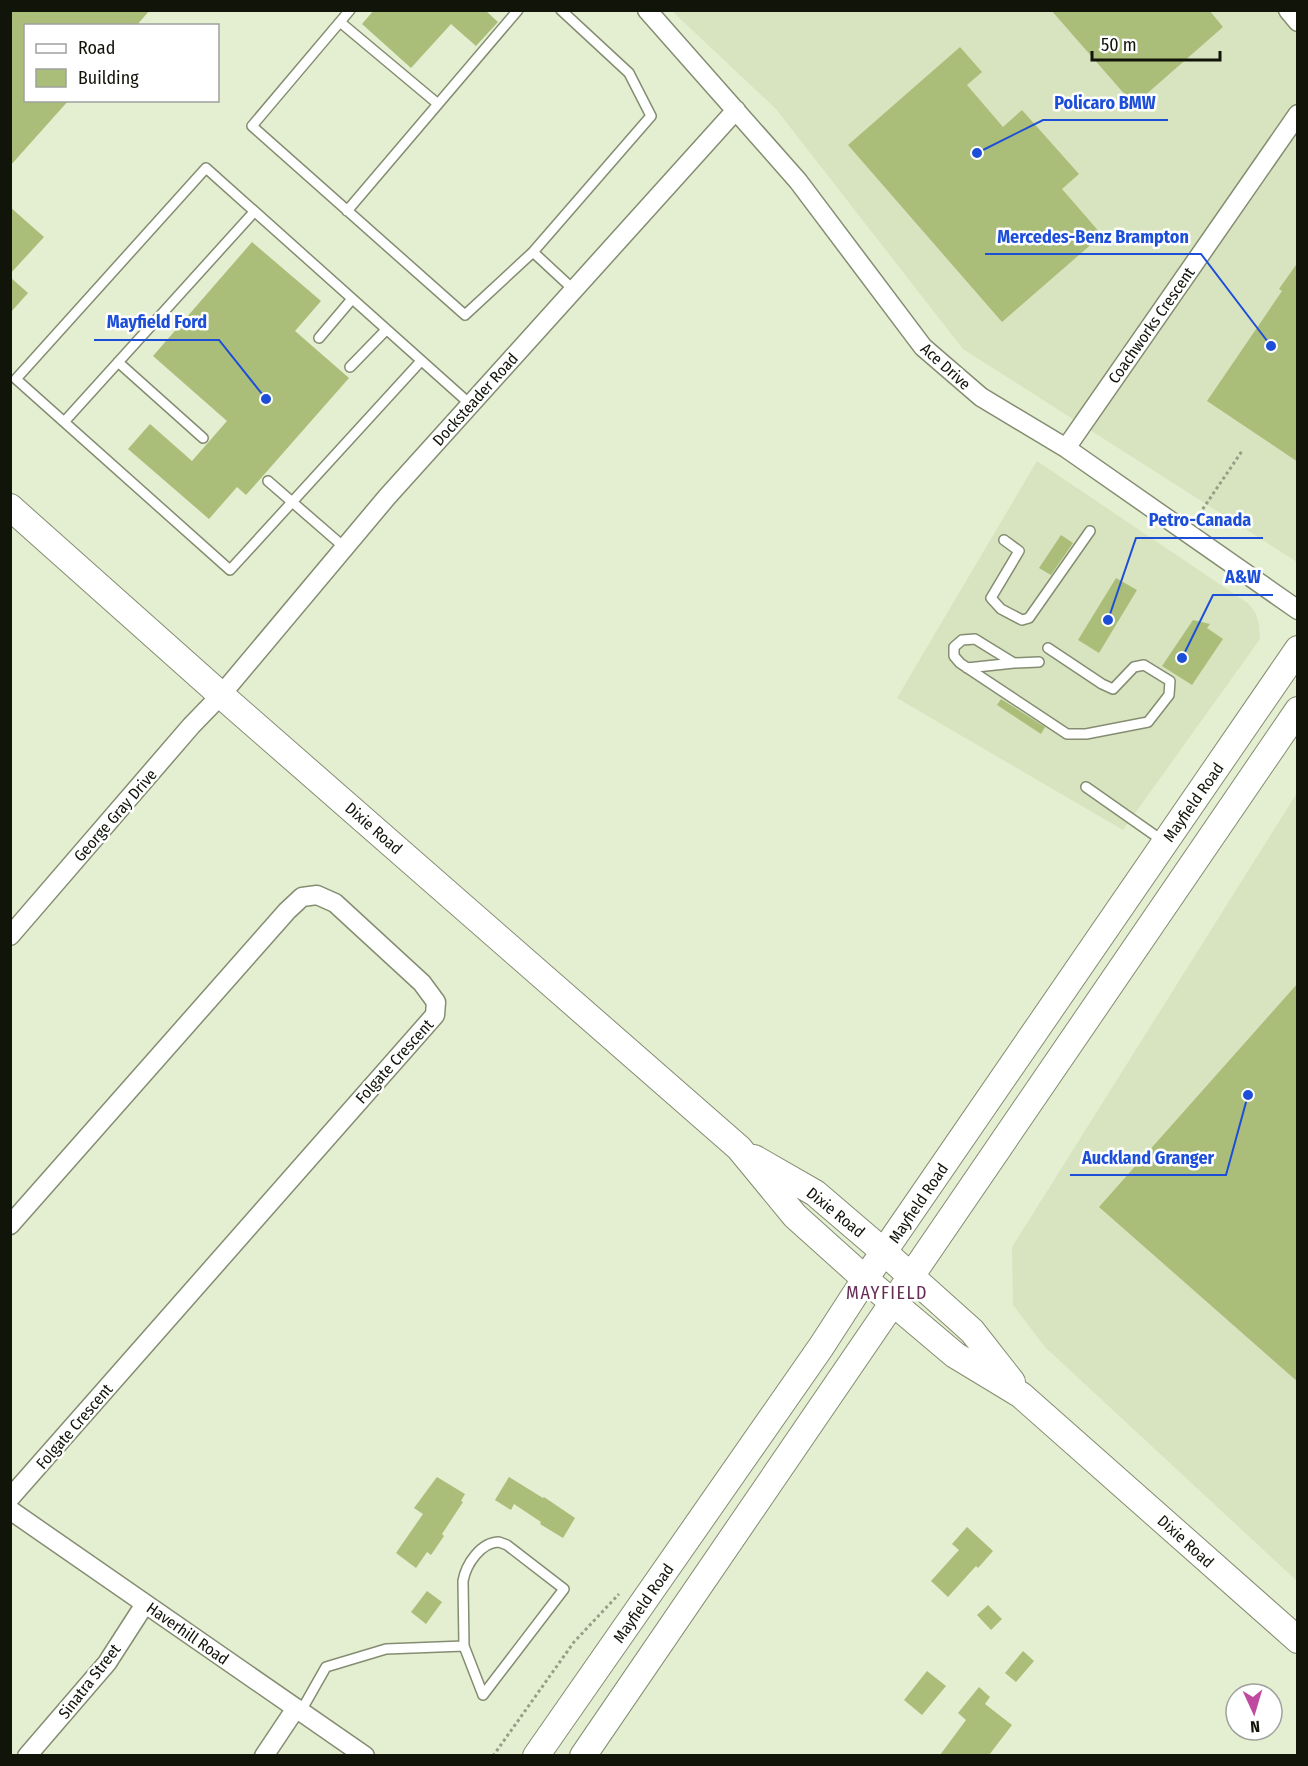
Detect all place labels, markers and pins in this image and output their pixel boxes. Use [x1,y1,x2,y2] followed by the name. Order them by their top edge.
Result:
[1043,84,1168,120] callout: Policaro BMW
[985,218,1201,254] callout: Mercedes-Benz Brampton
[94,304,219,340] callout: Mayfield Ford
[1136,502,1263,538] callout: Petro-Canada
[1213,559,1273,595] callout: A&W
[1070,1139,1226,1175] callout: Auckland Granger

